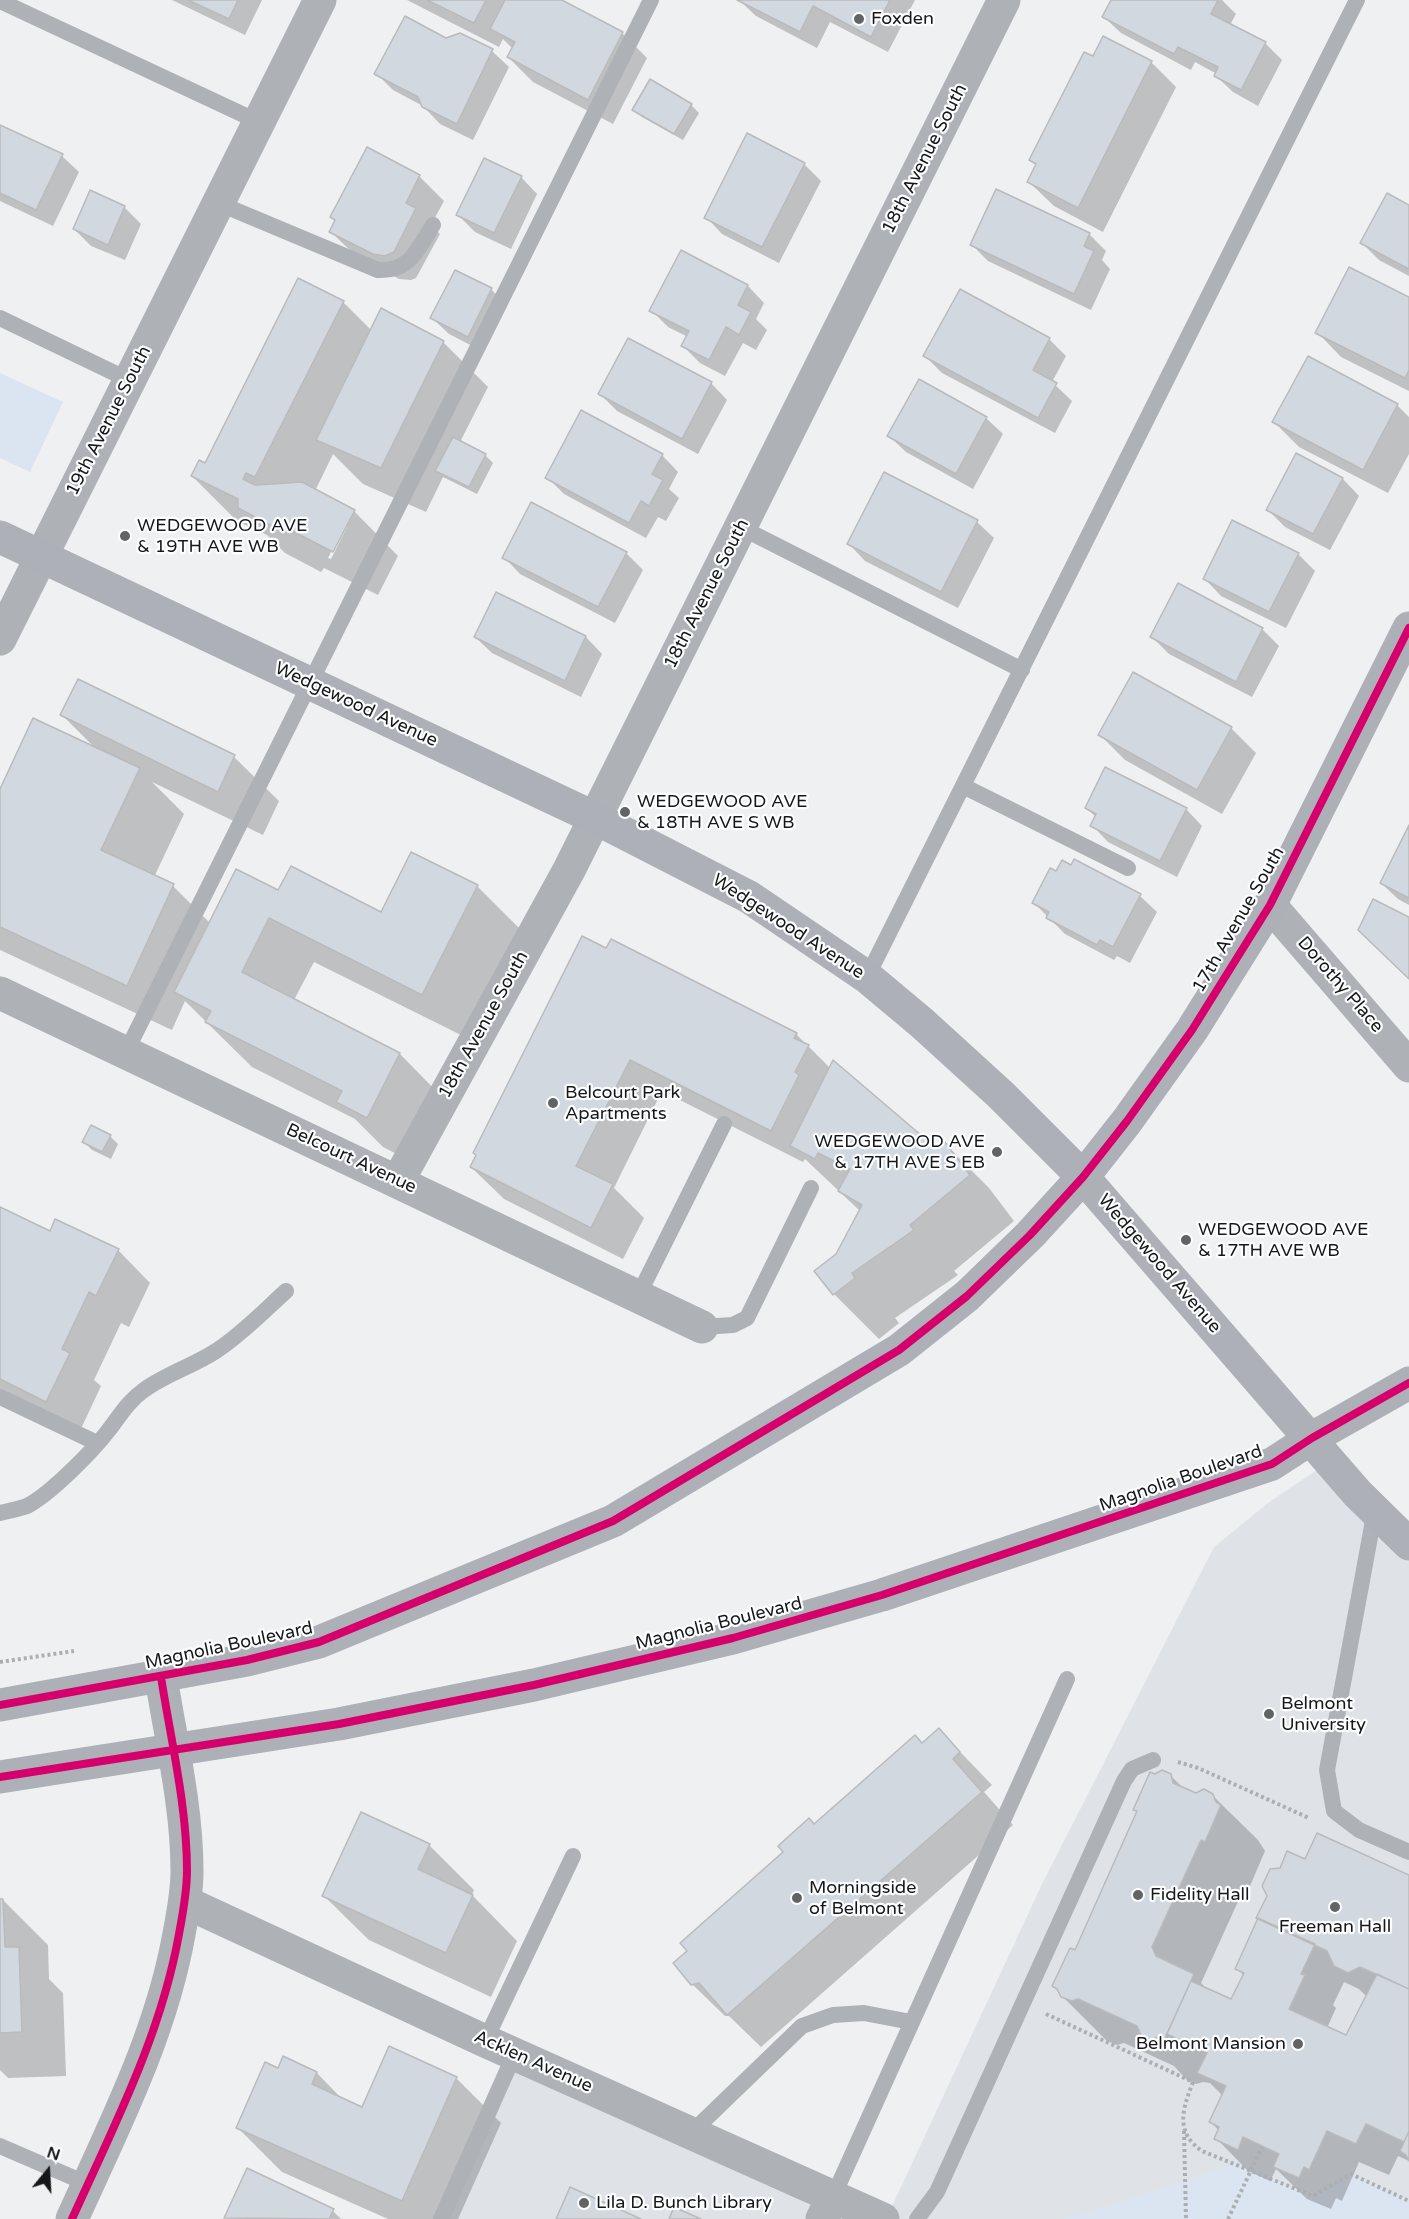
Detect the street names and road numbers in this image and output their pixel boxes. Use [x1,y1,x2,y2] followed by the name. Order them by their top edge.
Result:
[878,81,972,237] street label: 18th Avenue South
[62,343,156,499] street label: 19th Avenue South
[660,516,754,672] street label: 18th Avenue South
[271,658,441,752] street label: Wedgewood Avenue
[1188,843,1290,997] street label: 17th Avenue South
[708,870,868,984] street label: Wedgewood Avenue
[1293,933,1387,1037] street label: Dorothy Place
[435,948,533,1102] street label: 18th Avenue South
[282,1119,420,1199] street label: Belcourt Avenue
[1093,1190,1225,1338] street label: Wedgewood Avenue
[1097,1441,1265,1517] street label: Magnolia Boulevard
[633,1593,805,1655] street label: Magnolia Boulevard
[143,1618,315,1674] street label: Magnolia Boulevard
[470,2026,596,2098] street label: Acklen Avenue

